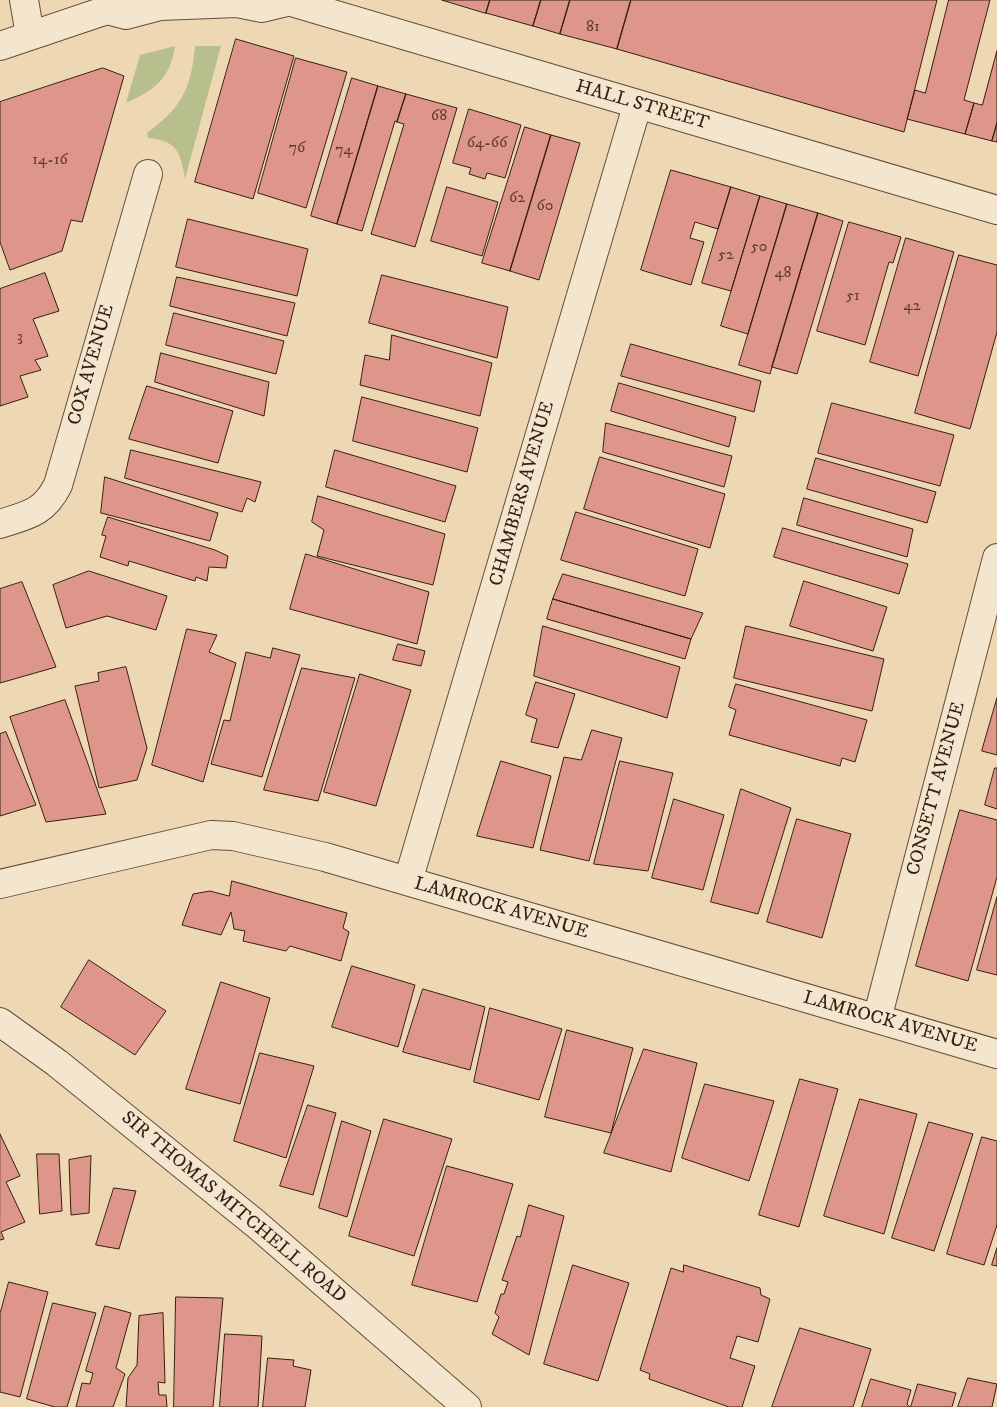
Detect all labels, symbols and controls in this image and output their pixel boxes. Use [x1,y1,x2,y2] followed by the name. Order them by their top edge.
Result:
[586,18,600,38] house number: 81
[573,76,711,136] street label: HALL STREET
[431,107,447,127] house number: 68
[467,134,507,154] house number: 64-66
[289,139,305,159] house number: 76
[335,141,353,161] house number: 74
[32,151,68,171] house number: 14-16
[509,189,525,209] house number: 62
[537,197,553,217] house number: 60
[751,238,767,258] house number: 50
[718,246,734,266] house number: 52
[774,264,792,284] house number: 48
[846,287,860,307] house number: 51
[903,297,921,317] house number: 42
[64,302,120,428] street label: COX AVENUE
[17,328,23,348] house number: 3
[486,399,560,589] street label: CHAMBERS AVENUE
[903,700,971,878] street label: CONSETT AVENUE
[411,873,591,945] street label: LAMROCK AVENUE
[800,987,980,1059] street label: LAMROCK AVENUE
[116,1107,350,1309] street label: SIR THOMAS MITCHELL ROAD

